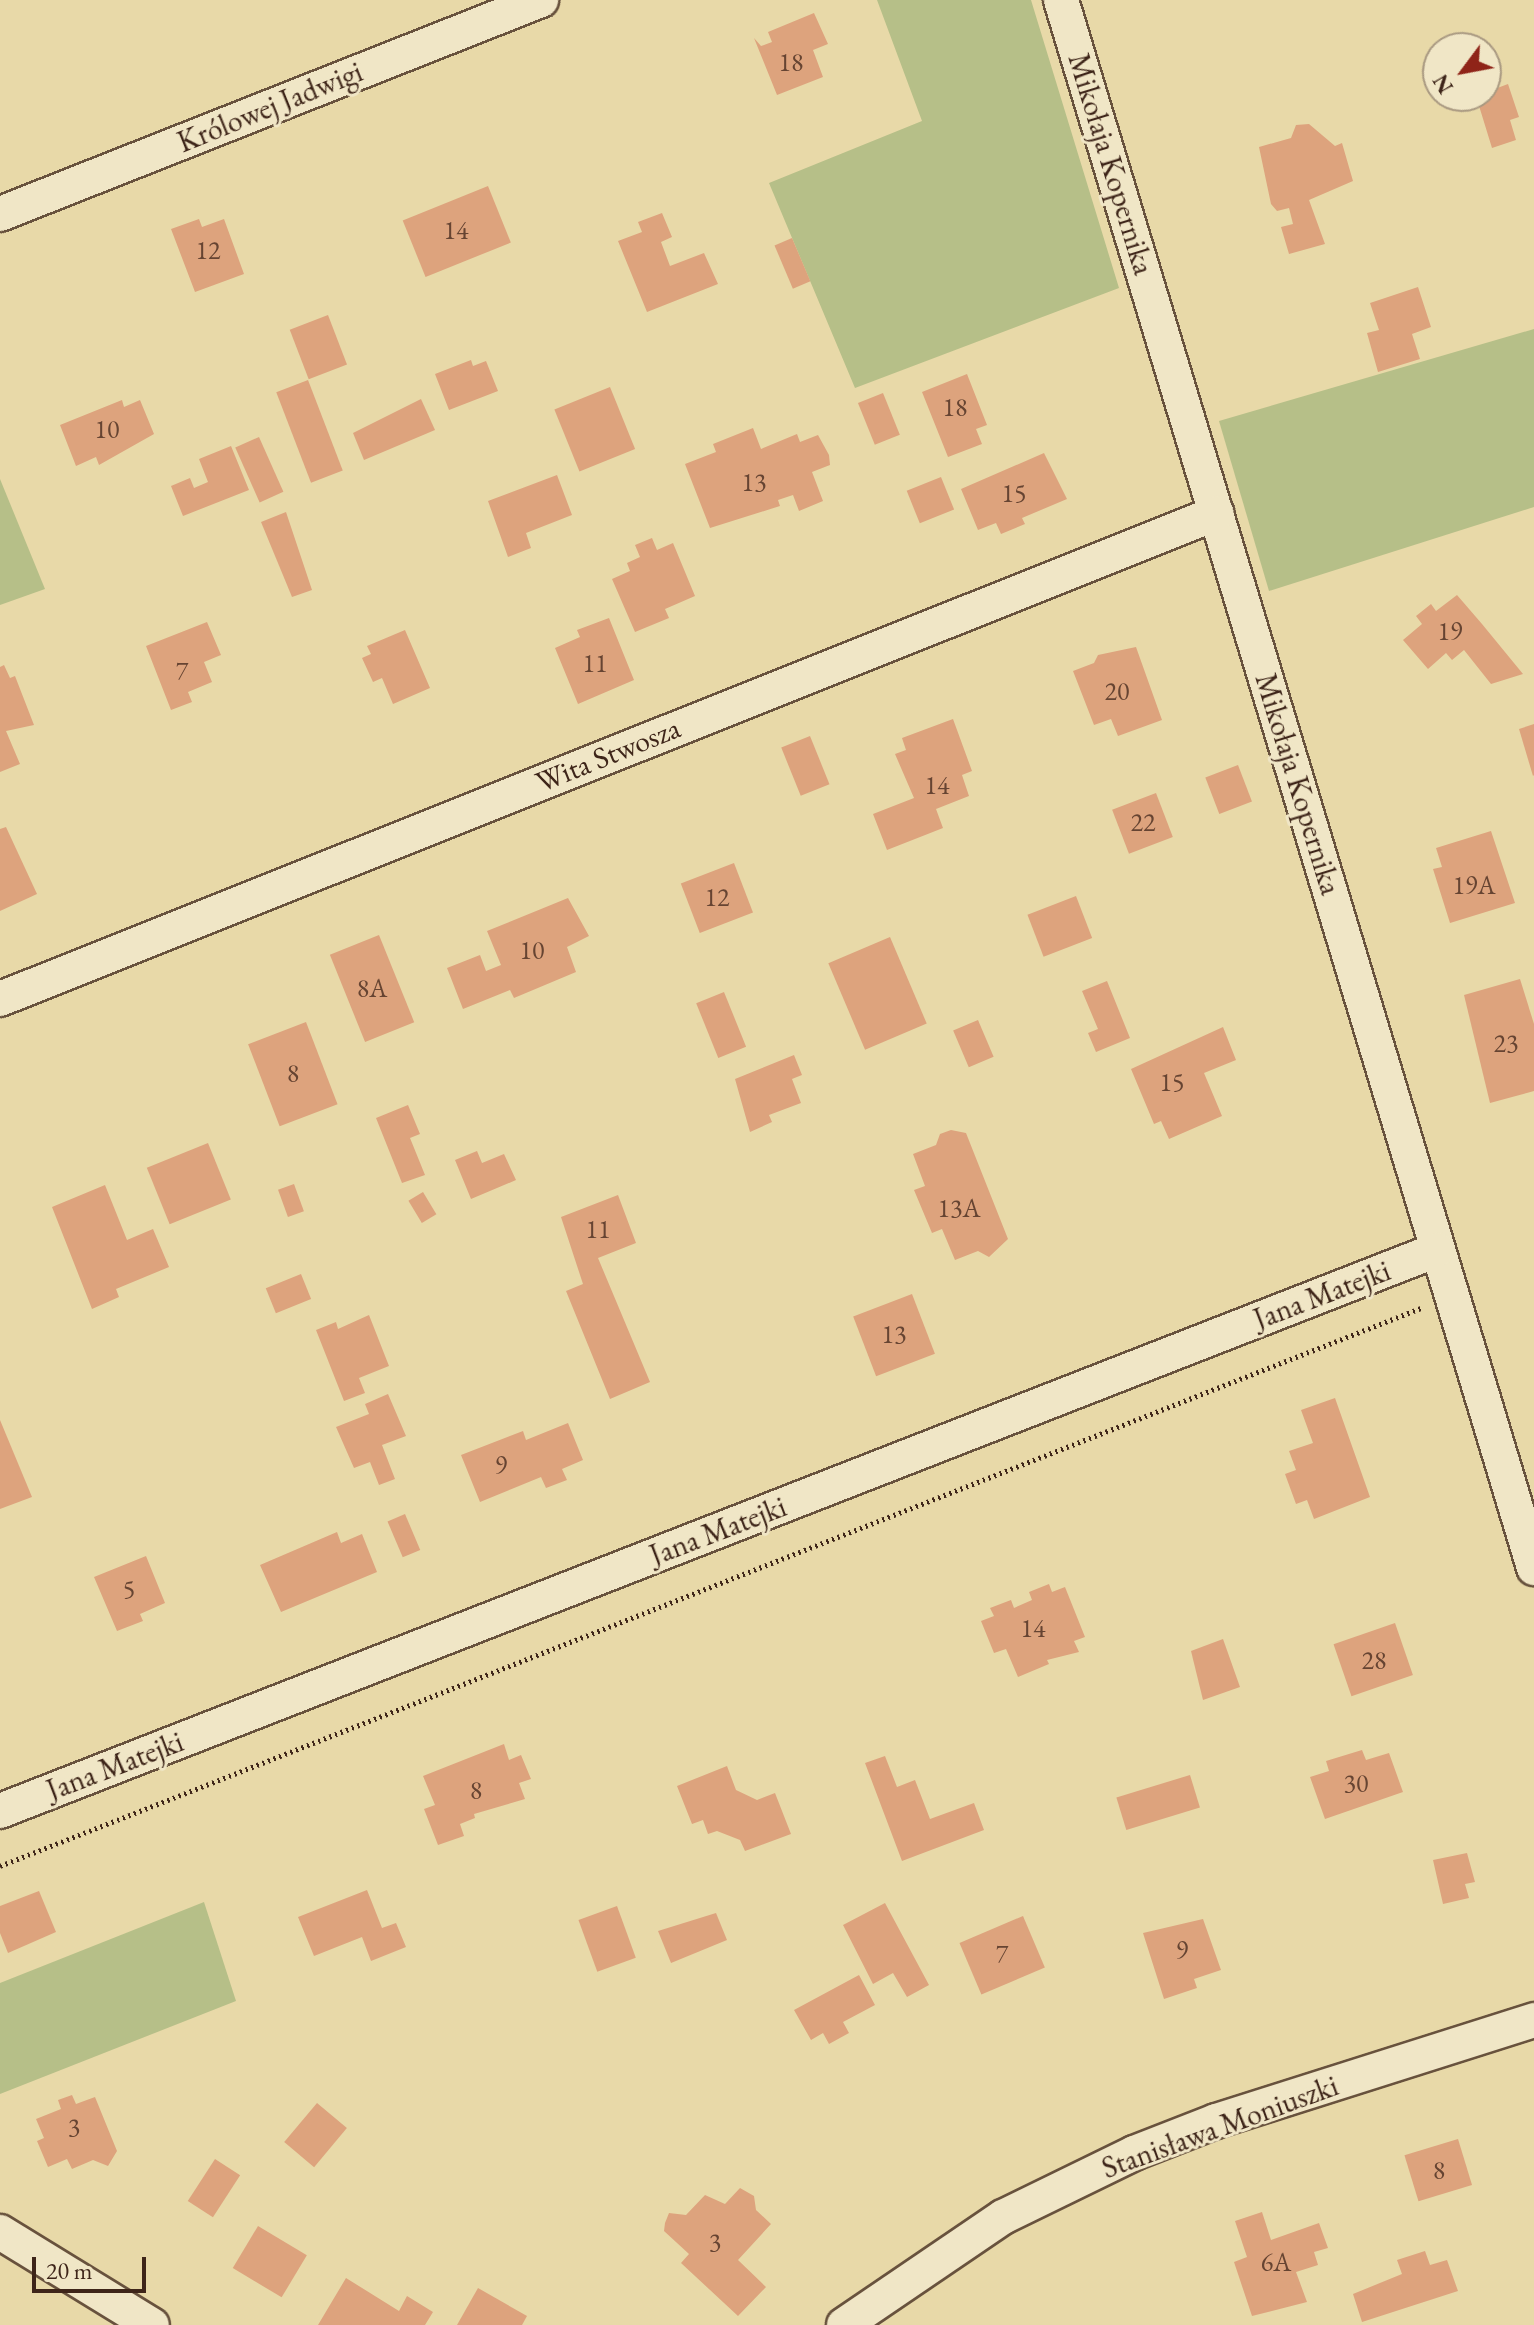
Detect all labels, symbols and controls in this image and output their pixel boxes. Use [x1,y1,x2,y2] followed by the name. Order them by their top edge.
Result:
[1422,32,1502,112] north arrow
[779,47,803,79] house number: 18
[1060,49,1162,279] street label: Mikołaja Kopernika
[172,54,368,160] street label: Królowej Jadwigi
[1426,69,1460,99] text: N
[444,215,468,247] house number: 14
[196,235,220,267] house number: 12
[943,392,967,424] house number: 18
[95,414,119,446] house number: 10
[742,467,766,499] house number: 13
[1002,478,1026,510] house number: 15
[1438,616,1462,648] house number: 19
[583,648,607,680] house number: 11
[176,656,188,688] house number: 7
[1247,669,1349,899] street label: Mikołaja Kopernika
[1105,676,1129,708] house number: 20
[531,710,685,800] street label: Wita Stwosza
[925,770,949,802] house number: 14
[1131,807,1155,839] house number: 22
[1453,870,1495,902] house number: 19A
[705,882,729,914] house number: 12
[520,935,544,967] house number: 10
[357,973,387,1005] house number: 8A
[1494,1028,1518,1060] house number: 23
[287,1058,299,1090] house number: 8
[1160,1067,1184,1099] house number: 15
[938,1193,980,1225] house number: 13A
[586,1214,610,1246] house number: 11
[1248,1252,1396,1338] street label: Jana Matejki
[882,1319,906,1351] house number: 13
[495,1450,507,1482] house number: 9
[644,1488,792,1574] street label: Jana Matejki
[123,1574,135,1606] house number: 5
[1021,1613,1045,1645] house number: 14
[1362,1645,1386,1677] house number: 28
[41,1723,189,1809] street label: Jana Matejki
[1344,1768,1368,1800] house number: 30
[470,1775,482,1807] house number: 8
[1176,1935,1188,1967] house number: 9
[996,1939,1008,1971] house number: 7
[1097,2068,1343,2186] street label: Stanisława Moniuszki
[68,2112,80,2144] house number: 3
[1433,2155,1445,2187] house number: 8
[709,2227,721,2259] house number: 3
[36,2241,150,2291] scale bar
[1261,2247,1291,2279] house number: 6A
[46,2255,93,2286] text: 20 m

